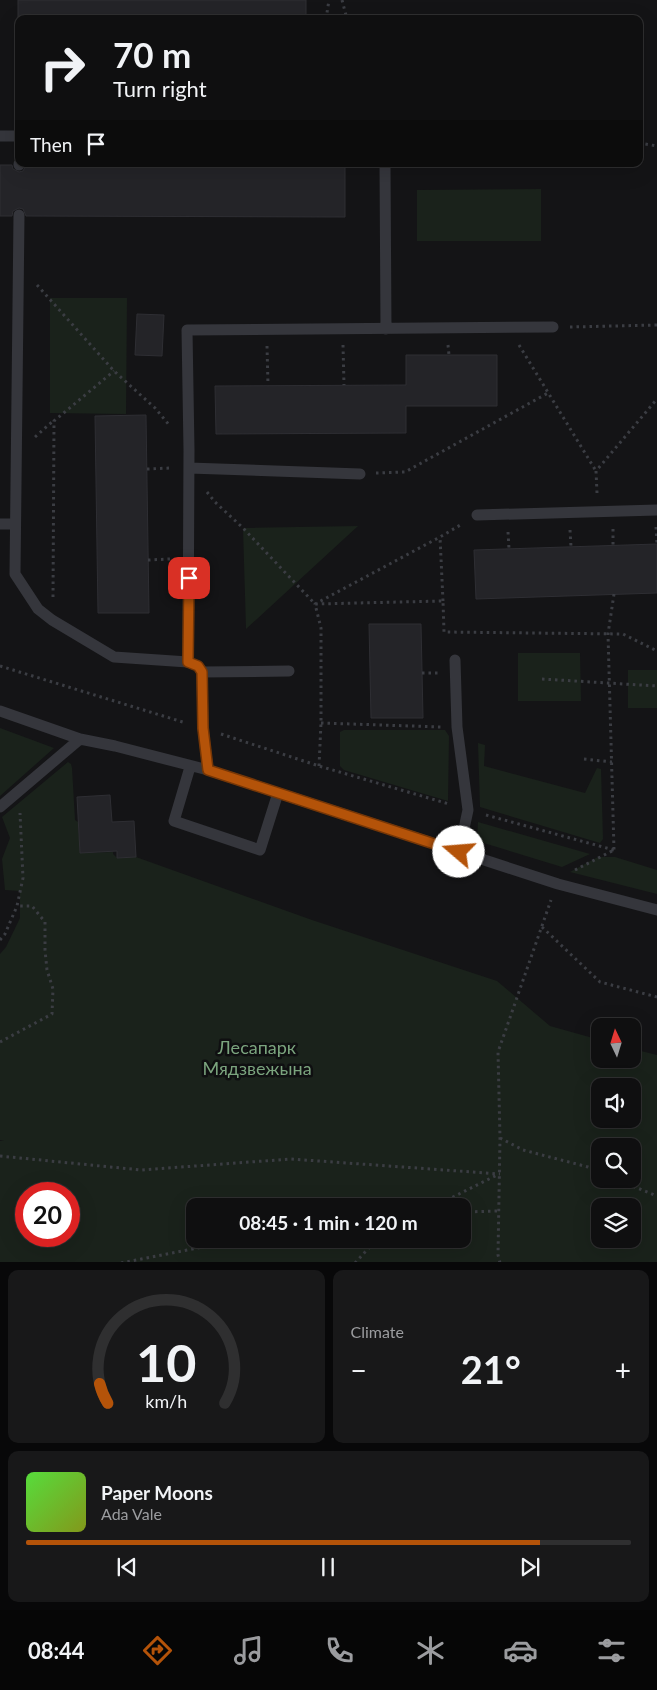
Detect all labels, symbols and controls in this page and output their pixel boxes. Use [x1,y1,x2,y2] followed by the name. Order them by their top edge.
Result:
[113,33,191,75] text: 70 m
[30,35,95,100] icon: right
[113,75,207,102] text: Turn right
[82,130,110,158] icon: arrive
[30,133,72,156] text: Then
[168,557,210,599] pin
[175,564,203,592] icon: arrive
[432,825,484,877] position arrow
[591,1018,641,1068] north arrow
[591,1018,641,1248] map controls
[202,1036,312,1079] park label: Лесапарк Мядзвежына
[591,1078,641,1128] button: sound
[591,1138,641,1188] button: search
[15,1182,80,1247] speed limit sign: 20
[591,1198,641,1248] button: layers
[239,1211,418,1234] text: 08:45 · 1 min · 120 m
[351,1322,404,1341] text: Climate
[136,1331,196,1393] text: 10
[461,1346,521,1392] text: 21°
[351,1353,367,1387] text: −
[615,1353,631,1387] text: +
[145,1390,187,1412] text: km/h
[101,1481,213,1504] text: Paper Moons
[101,1504,162,1523] text: Ada Vale
[113,1553,141,1581] icon: previous
[314,1553,342,1581] icon: pause
[516,1553,544,1581] icon: next
[140,1633,175,1668] icon: directions
[231,1633,266,1668] icon: music
[322,1633,357,1668] icon: phone
[413,1633,448,1668] icon: climate
[503,1633,538,1668] icon: car
[594,1633,629,1668] icon: filters
[28,1637,85,1664] text: 08:44

